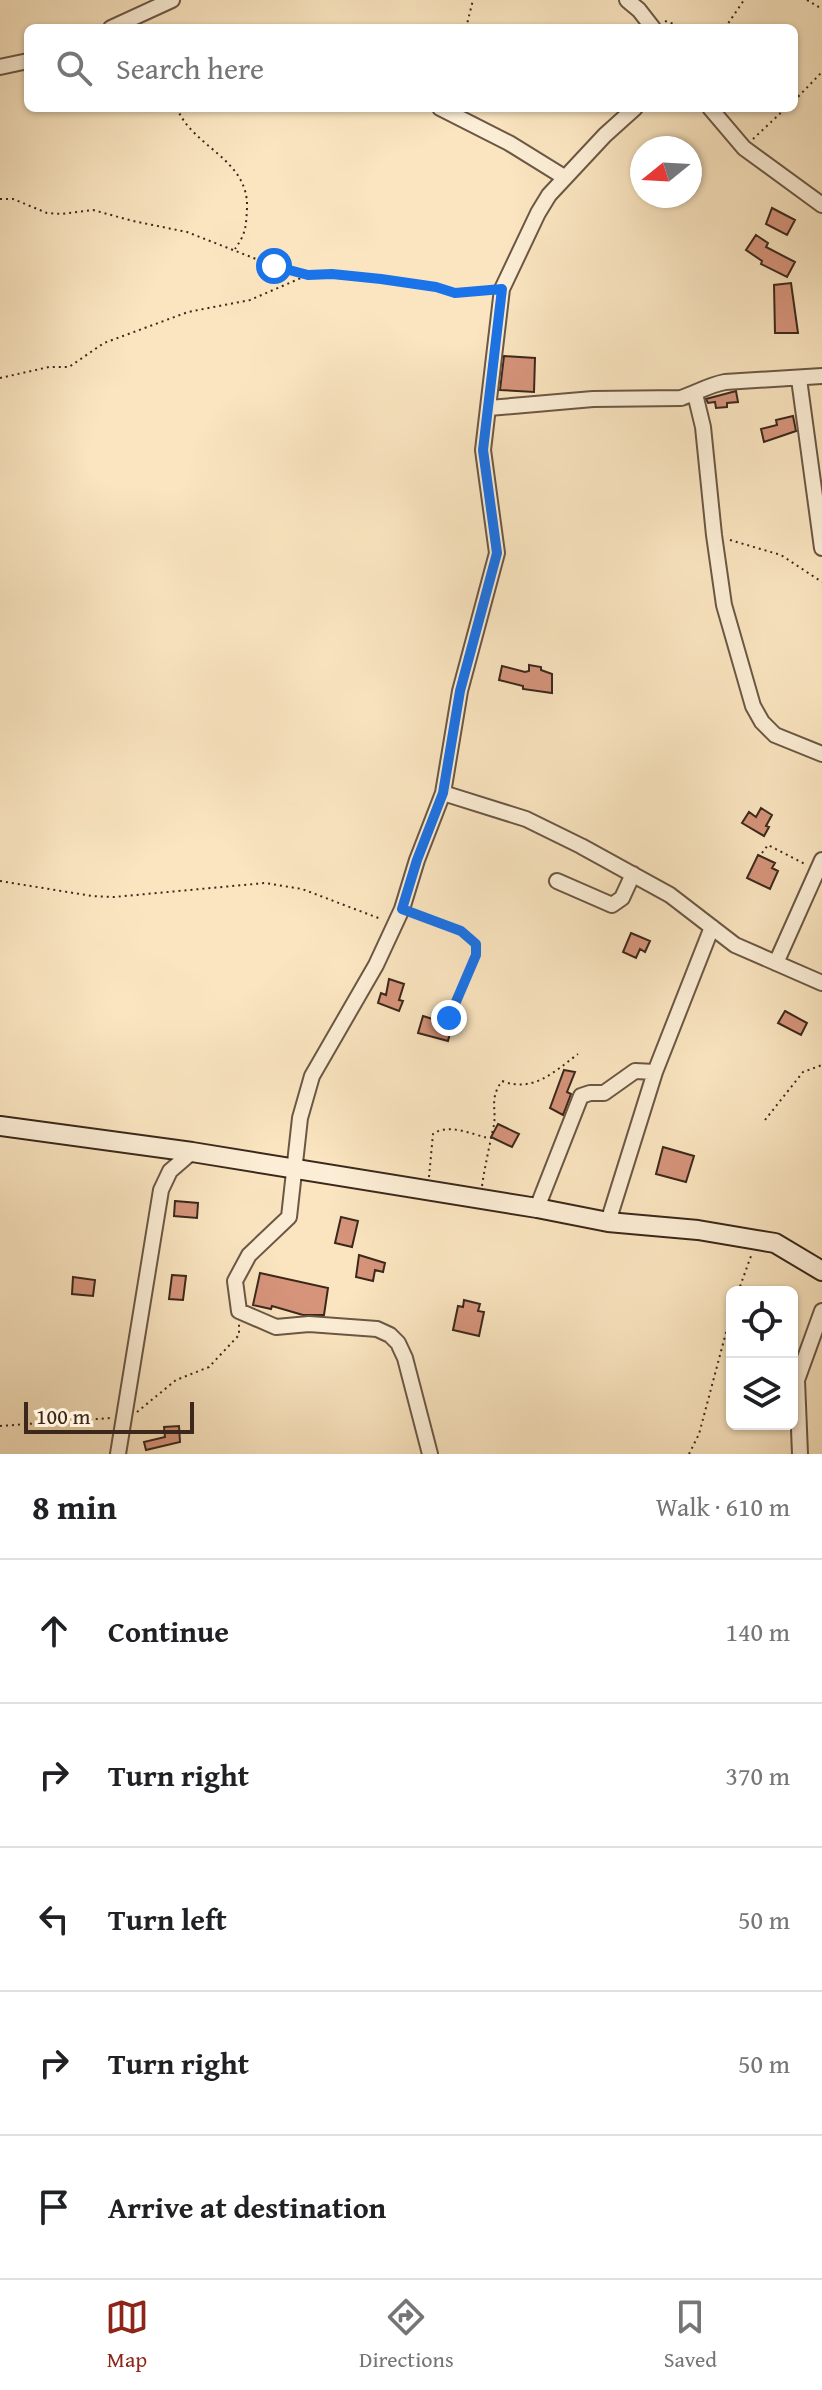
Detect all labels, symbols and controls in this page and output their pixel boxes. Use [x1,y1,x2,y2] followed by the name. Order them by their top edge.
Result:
[24,24,798,112] search box
[52,46,96,90] icon: search
[116,46,264,90] text: Search here
[630,136,702,208] north arrow
[256,248,292,284] route start
[431,1000,467,1036] route end
[726,1286,798,1430] map controls
[726,1286,798,1358] button: locate
[726,1358,798,1430] button: layers
[24,1398,194,1434] scale bar
[36,1400,91,1432] text: 100 m
[32,1482,117,1531] text: 8 min
[656,1487,790,1526] text: Walk · 610 m
[32,1609,76,1653] icon: ahead
[108,1609,229,1653] text: Continue
[725,1612,790,1651] text: 140 m
[32,1753,76,1797] icon: right
[108,1753,249,1797] text: Turn right
[725,1756,790,1795] text: 370 m
[32,1897,76,1941] icon: left
[108,1897,227,1941] text: Turn left
[738,1900,790,1939] text: 50 m
[32,2041,76,2085] icon: right
[108,2041,249,2085] text: Turn right
[738,2044,790,2083] text: 50 m
[32,2185,76,2229] icon: arrive
[108,2185,386,2229] text: Arrive at destination
[105,2295,149,2375] tab: Map
[359,2295,454,2375] tab: Directions
[664,2295,717,2375] tab: Saved

